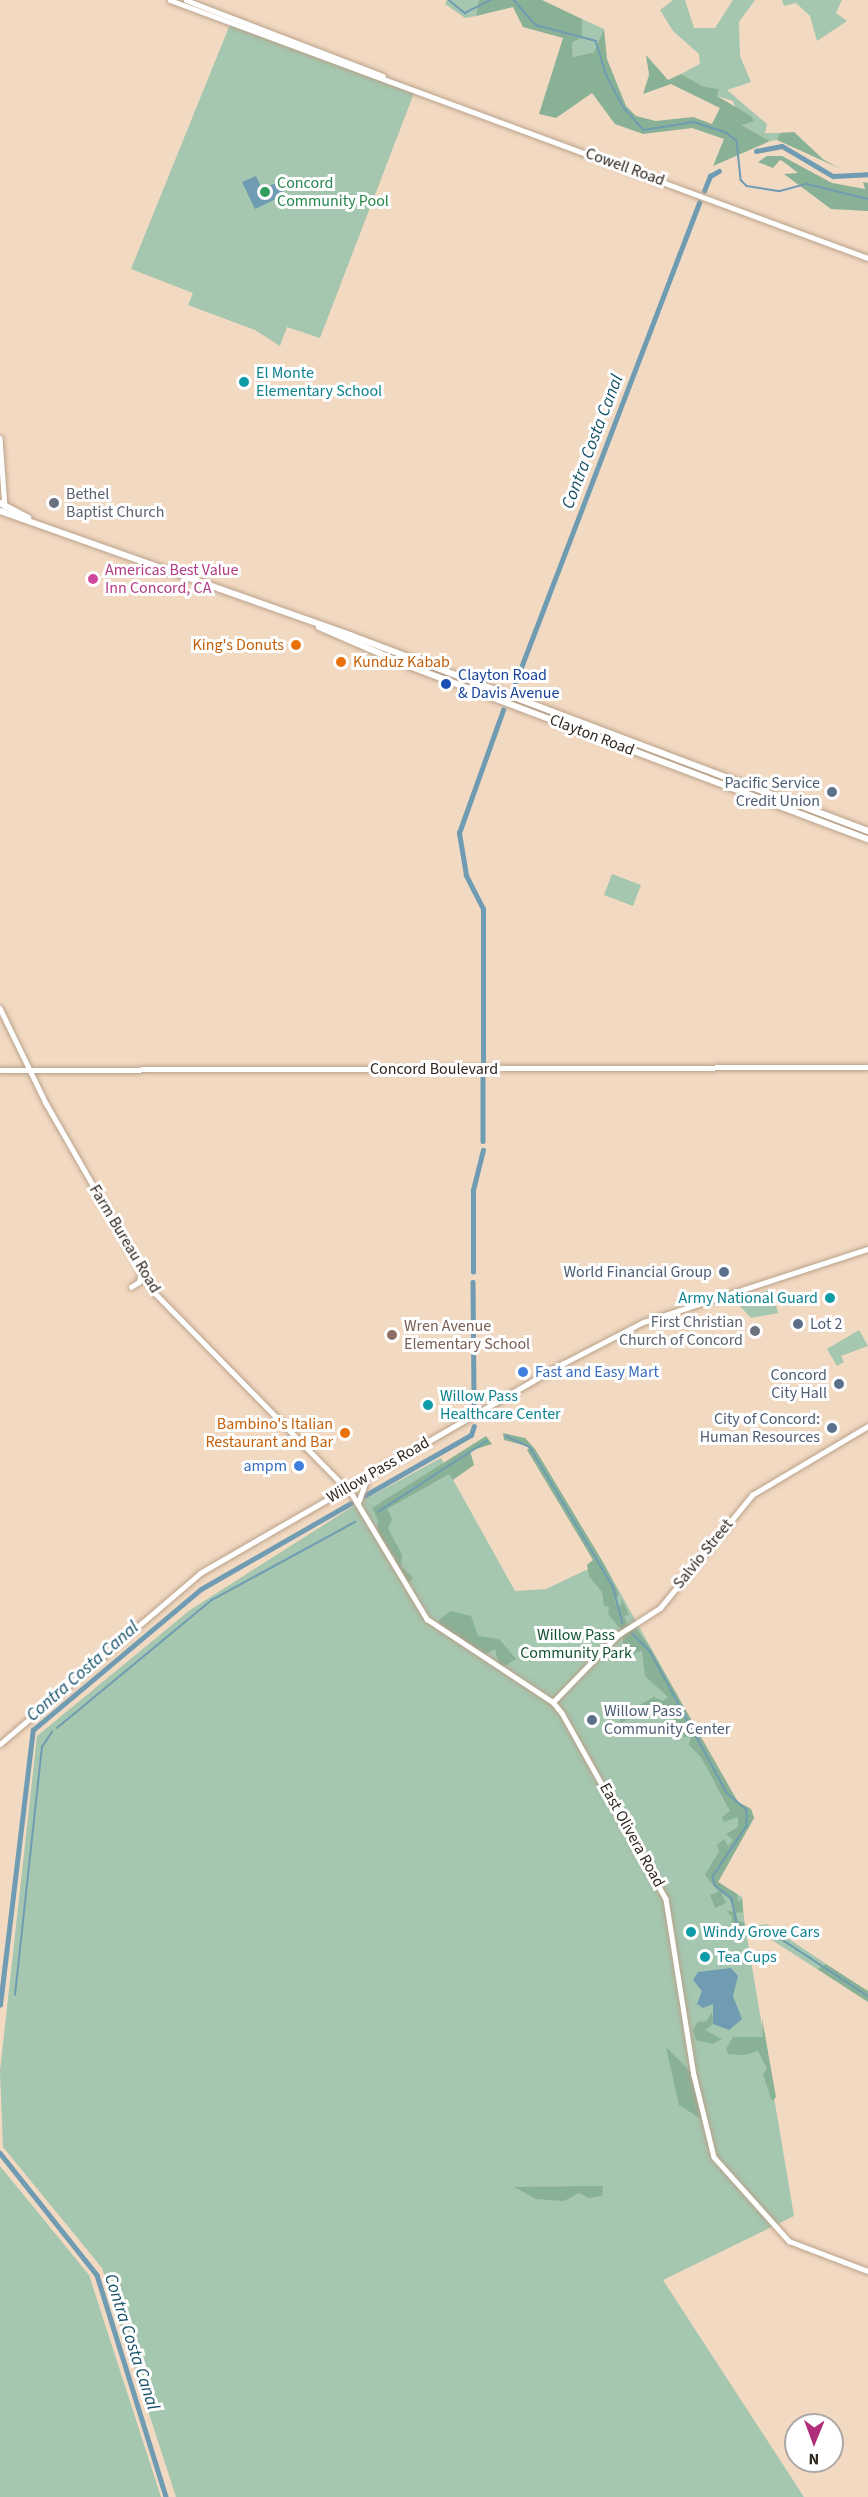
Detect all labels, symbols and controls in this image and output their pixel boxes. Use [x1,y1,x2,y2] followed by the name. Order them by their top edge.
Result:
[583,144,667,190] street label: Cowell Road
[277,173,389,211] place label: Concord Community Pool
[258,185,272,199] marker: Concord Community Pool
[256,363,382,401] place label: El Monte Elementary School
[557,372,629,512] water label: Contra Costa Canal
[237,375,251,389] marker: El Monte Elementary School
[66,484,164,522] place label: Bethel Baptist Church
[47,496,61,510] marker: Bethel Baptist Church
[105,560,238,598] place label: Americas Best Value Inn Concord, CA
[86,572,100,586] marker: Americas Best Value Inn Concord, CA
[192,635,284,655] place label: King's Donuts
[289,638,303,652] marker: King's Donuts
[353,652,450,672] place label: Kunduz Kabab
[334,655,348,669] marker: Kunduz Kabab
[458,665,559,703] place label: Clayton Road & Davis Avenue
[439,677,453,691] marker: Clayton Road & Davis Avenue
[547,710,637,760] street label: Clayton Road
[724,773,820,811] place label: Pacific Service Credit Union
[825,785,839,799] marker: Pacific Service Credit Union
[370,1059,498,1079] street label: Concord Boulevard
[85,1181,165,1297] street label: Farm Bureau Road
[564,1262,712,1282] place label: World Financial Group
[717,1265,731,1279] marker: World Financial Group
[679,1288,818,1308] place label: Army National Guard
[823,1291,837,1305] marker: Army National Guard
[619,1312,743,1350] place label: First Christian Church of Concord
[810,1314,843,1334] place label: Lot 2
[404,1316,530,1354] place label: Wren Avenue Elementary School
[791,1317,805,1331] marker: Lot 2
[748,1324,762,1338] marker: First Christian Church of Concord
[385,1328,399,1342] marker: Wren Avenue Elementary School
[535,1362,659,1382] place label: Fast and Easy Mart
[516,1365,530,1379] marker: Fast and Easy Mart
[771,1365,827,1403] place label: Concord City Hall
[832,1377,846,1391] marker: Concord City Hall
[440,1386,561,1424] place label: Willow Pass Healthcare Center
[421,1398,435,1412] marker: Willow Pass Healthcare Center
[700,1409,820,1447] place label: City of Concord: Human Resources
[205,1414,333,1452] place label: Bambino's Italian Restaurant and Bar
[825,1421,839,1435] marker: City of Concord: Human Resources
[338,1426,352,1440] marker: Bambino's Italian Restaurant and Bar
[323,1433,433,1507] street label: Willow Pass Road
[244,1456,287,1476] place label: ampm
[292,1459,306,1473] marker: ampm
[669,1515,737,1593] street label: Salvio Street
[22,1617,144,1727] water label: Contra Costa Canal
[520,1625,632,1663] park label: Willow Pass Community Park
[604,1701,730,1739] place label: Willow Pass Community Center
[585,1713,599,1727] marker: Willow Pass Community Center
[595,1780,669,1890] street label: East Olivera Road
[703,1922,820,1942] place label: Windy Grove Cars
[684,1925,698,1939] marker: Windy Grove Cars
[717,1947,777,1967] place label: Tea Cups
[698,1950,712,1964] marker: Tea Cups
[99,2271,163,2413] water label: Contra Costa Canal
[784,2413,844,2473] north arrow
[808,2448,819,2470] text: N

